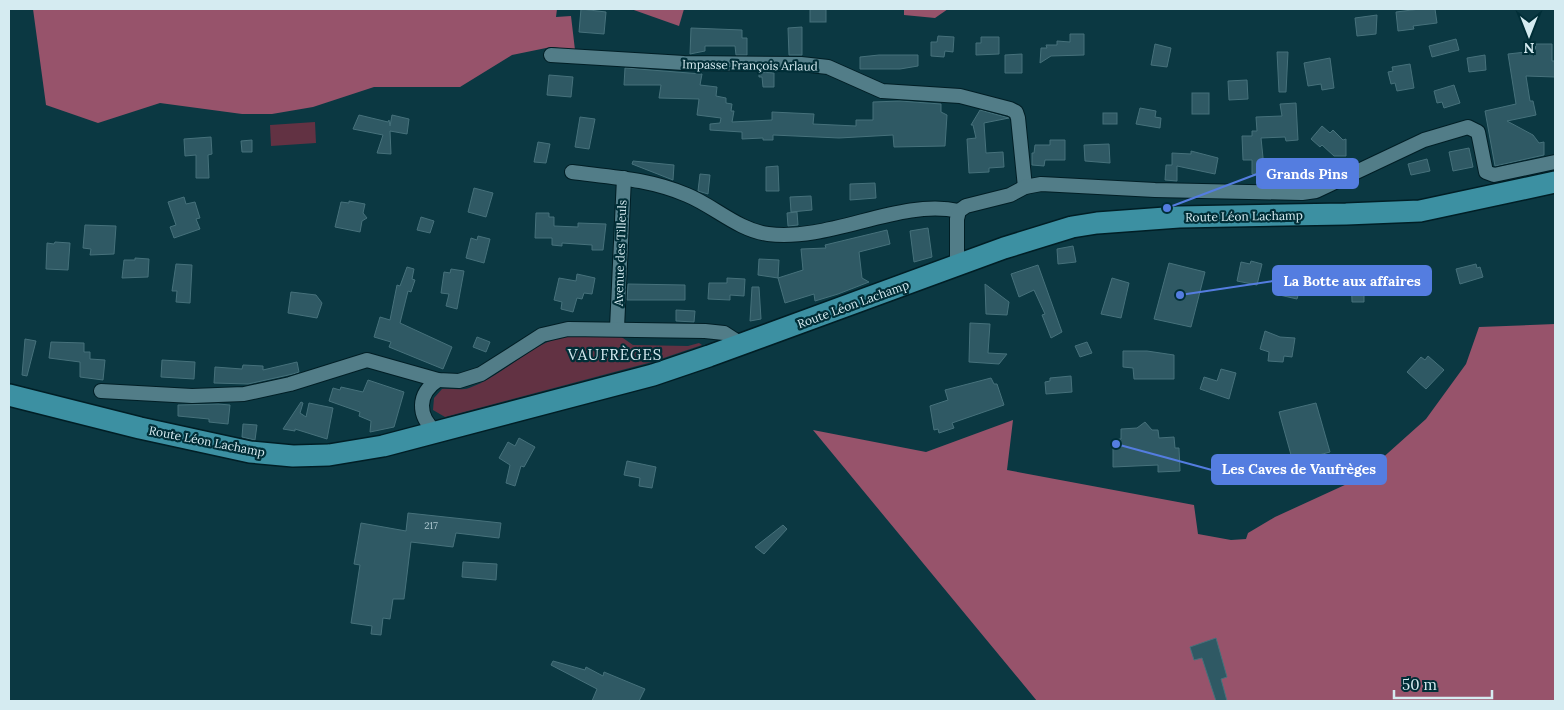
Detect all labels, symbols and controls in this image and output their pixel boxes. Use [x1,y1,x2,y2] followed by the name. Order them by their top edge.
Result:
[1504,10,1554,60] north arrow
[1523,39,1534,57] text: N
[682,56,818,74] street label: Impasse François Arlaud
[1257,159,1358,188] callout: Grands Pins
[1266,165,1348,183] text: Grands Pins
[611,199,629,307] street label: Avenue des Tilleuls
[1185,207,1303,225] street label: Route Léon Lachamp
[1273,266,1431,295] callout: La Botte aux affaires
[1283,272,1421,290] text: La Botte aux affaires
[795,277,911,331] street label: Route Léon Lachamp
[567,345,662,364] district label: VAUFRÈGES
[148,422,266,460] street label: Route Léon Lachamp
[1212,455,1386,484] callout: Les Caves de Vaufrèges
[1222,460,1376,478] text: Les Caves de Vaufrèges
[424,519,438,532] house number: 217
[1394,668,1492,700] scale bar
[1402,675,1437,694] text: 50 m

